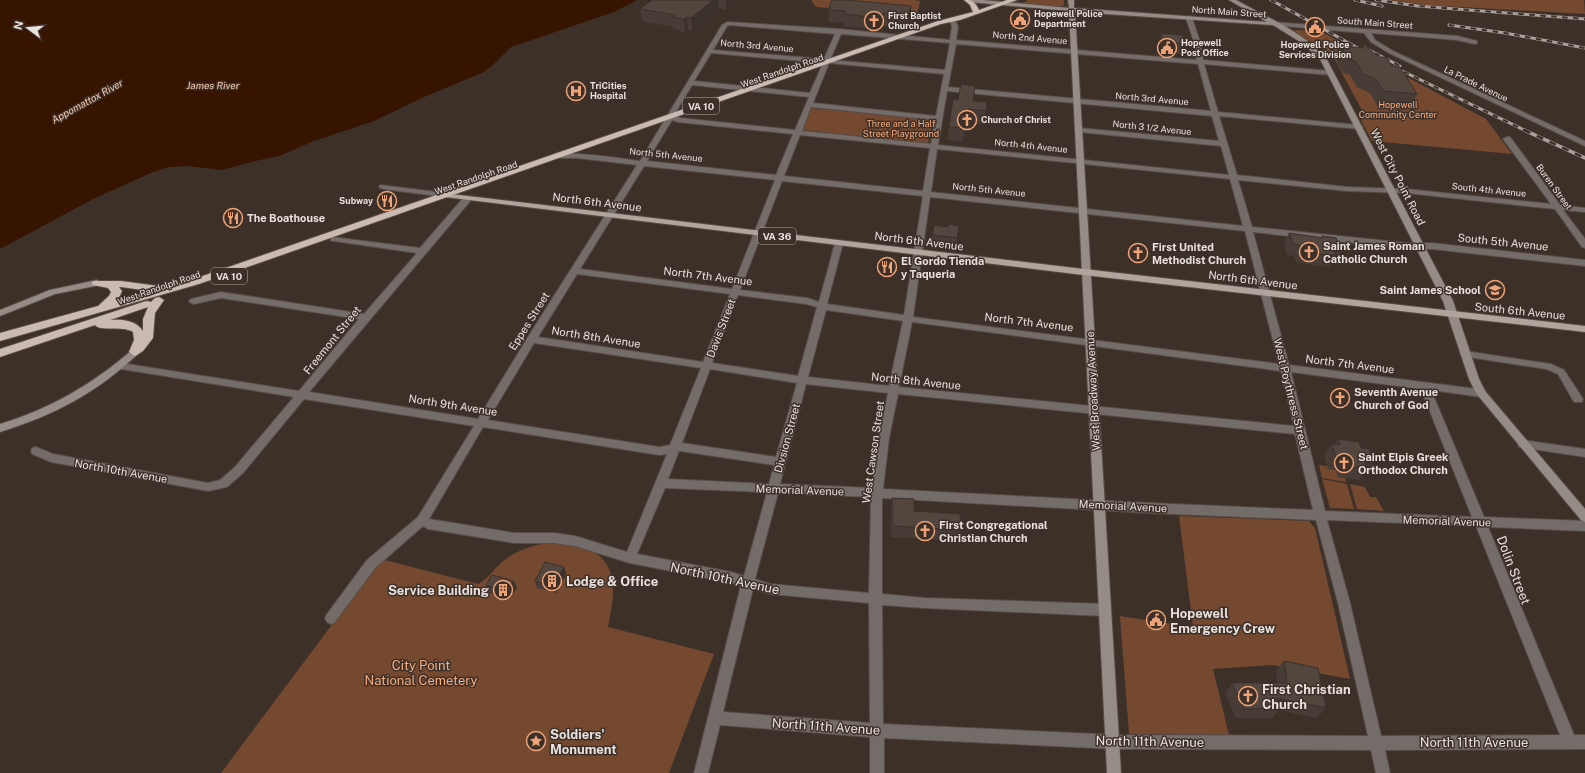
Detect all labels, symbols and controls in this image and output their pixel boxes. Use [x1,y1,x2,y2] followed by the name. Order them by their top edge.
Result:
[1191,3,1267,20] street label: North Main Street
[8,8,48,48] north arrow
[1009,8,1031,30] public building icon: Hopewell Police Department
[1034,8,1103,29] place label: Hopewell Police Department
[863,10,885,32] church icon: First Baptist Church
[888,10,942,31] place label: First Baptist Church
[1337,14,1414,31] street label: South Main Street
[1304,16,1326,38] public building icon: Hopewell Police Services Division
[11,19,25,31] text: N
[992,29,1068,46] street label: North 2nd Avenue
[720,37,794,54] street label: North 3rd Avenue
[1156,37,1178,59] public building icon: Hopewell Post Office
[1181,37,1229,58] place label: Hopewell Post Office
[1279,39,1351,60] place label: Hopewell Police Services Division
[739,51,825,90] street label: West Randolph Road
[1442,63,1510,104] street label: La Prade Avenue
[49,76,125,126] water label: Appomattox River
[187,79,240,91] water label: James River
[565,80,587,102] hospital icon: TriCities Hospital
[590,80,627,101] place label: TriCities Hospital
[1115,90,1189,107] street label: North 3rd Avenue
[683,98,719,114] road number: VA 10
[1359,99,1438,120] park label: Hopewell Community Center
[956,109,978,131] church icon: Church of Christ
[981,114,1051,125] place label: Church of Christ
[863,118,939,139] park label: Three and a Half Street Playground
[1112,118,1192,137] street label: North 3 1/2 Avenue
[1368,127,1428,227] street label: West City Point Road
[994,136,1068,155] street label: North 4th Avenue
[629,145,703,164] street label: North 5th Avenue
[433,158,519,197] street label: West Randolph Road
[1534,162,1575,212] street label: Buren Street
[952,180,1026,199] street label: North 5th Avenue
[1451,180,1527,199] street label: South 4th Avenue
[376,190,398,212] restaurant icon: Subway
[552,191,642,213] street label: North 6th Avenue
[339,195,373,206] place label: Subway
[222,207,244,229] restaurant icon: The Boathouse
[247,212,325,224] place label: The Boathouse
[758,228,796,244] road number: VA 36
[874,230,964,252] street label: North 6th Avenue
[1457,231,1549,253] street label: South 5th Avenue
[1323,240,1425,265] place label: Saint James Roman Catholic Church
[1152,241,1246,266] place label: First United Methodist Church
[1298,241,1320,263] church icon: Saint James Roman Catholic Church
[1127,242,1149,264] church icon: First United Methodist Church
[901,255,984,280] place label: El Gordo Tienda y Taqueria
[876,256,898,278] restaurant icon: El Gordo Tienda y Taqueria
[663,265,753,287] street label: North 7th Avenue
[116,268,202,307] street label: West Randolph Road
[211,268,247,284] road number: VA 10
[1208,269,1298,291] street label: North 6th Avenue
[1484,279,1506,301] school or university icon: Saint James School
[1380,284,1481,296] place label: Saint James School
[506,290,552,352] street label: Eppes Street
[704,297,738,359] street label: Davis Street
[1474,300,1566,322] street label: South 6th Avenue
[301,304,363,376] street label: Freemont Street
[984,311,1074,333] street label: North 7th Avenue
[551,324,641,350] street label: North 8th Avenue
[1084,331,1102,451] street label: West Broadway Avenue
[1271,337,1311,451] street label: West Poythress Street
[1305,353,1395,375] street label: North 7th Avenue
[871,370,961,392] street label: North 8th Avenue
[1354,386,1438,411] place label: Seventh Avenue Church of God
[1329,387,1351,409] church icon: Seventh Avenue Church of God
[408,392,498,418] street label: North 9th Avenue
[860,400,886,504] street label: West Cawson Street
[772,402,802,474] street label: Divsion Street
[1358,451,1449,476] place label: Saint Elpis Greek Orthodox Church
[1333,452,1355,474] church icon: Saint Elpis Greek Orthodox Church
[74,457,168,485] street label: North 10th Avenue
[756,482,844,498] street label: Memorial Avenue
[1078,498,1168,514] street label: Memorial Avenue
[1403,513,1491,529] street label: Memorial Avenue
[939,519,1048,544] place label: First Congregational Christian Church
[914,520,936,542] church icon: First Congregational Christian Church
[1494,534,1533,607] street label: Dolin Street
[669,560,781,597] street label: North 10th Avenue
[541,570,563,592] building icon: Lodge & Office
[566,574,658,589] place label: Lodge & Office
[492,579,514,601] building icon: Service Building
[388,583,489,598] place label: Service Building
[1170,606,1276,636] place label: Hopewell Emergency Crew
[1145,609,1167,631] public building icon: Hopewell Emergency Crew
[364,658,478,688] park label: City Point National Cemetery
[1262,682,1351,712] place label: First Christian Church
[1237,685,1259,707] church icon: First Christian Church
[771,715,881,738] street label: North 11th Avenue
[550,727,617,757] place label: Soldiers' Monument
[525,730,547,752] place icon: Soldiers' Monument
[1096,733,1204,750] street label: North 11th Avenue
[1420,735,1528,750] street label: North 11th Avenue

